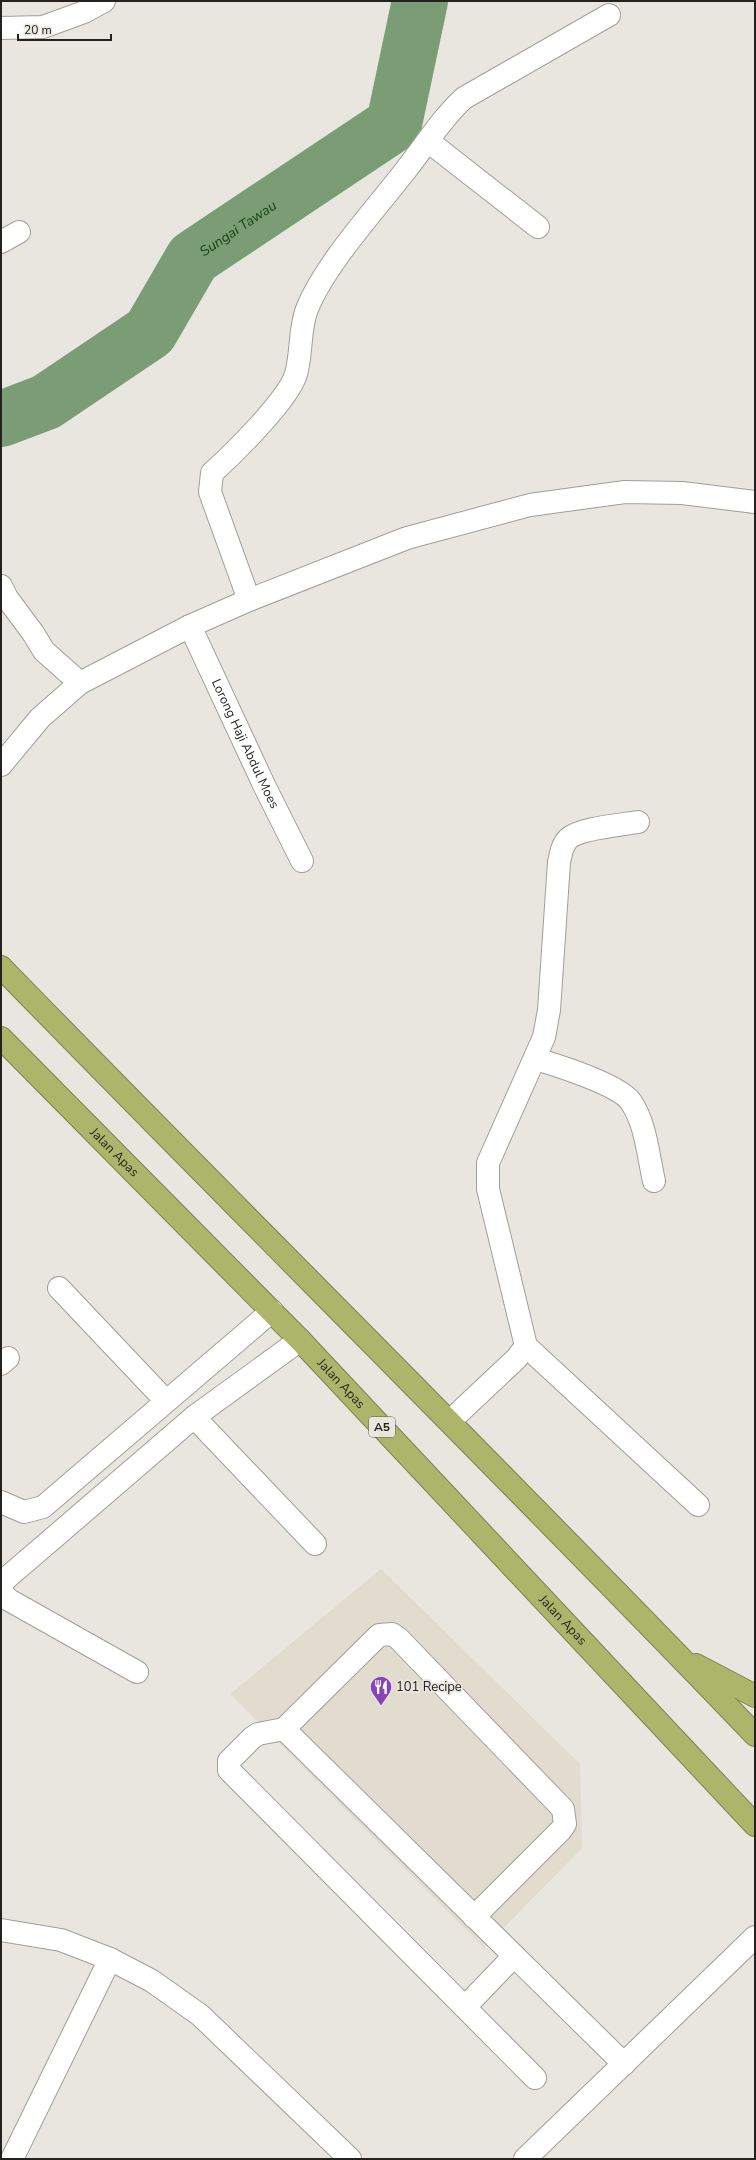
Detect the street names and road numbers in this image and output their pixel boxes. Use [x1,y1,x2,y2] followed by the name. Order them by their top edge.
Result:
[207,676,283,812] street label: Lorong Haji Abdul Moes
[85,1123,143,1181] street label: Jalan Apas
[312,1354,369,1413] street label: Jalan Apas
[369,1417,395,1437] road number: A5
[534,1590,591,1649] street label: Jalan Apas

